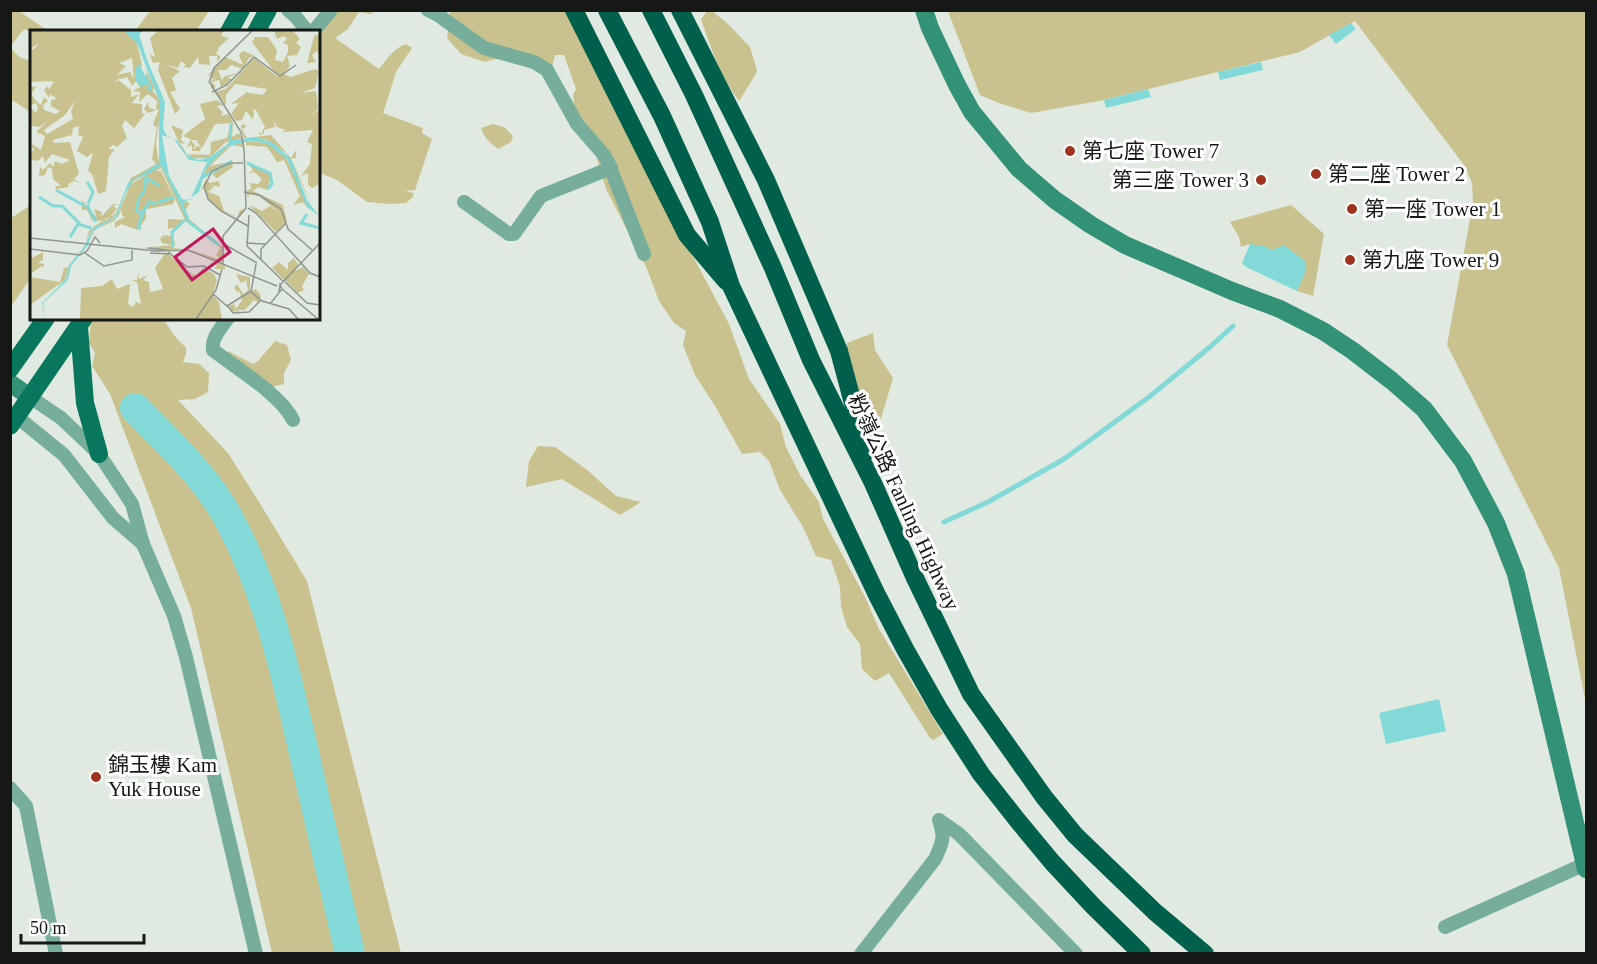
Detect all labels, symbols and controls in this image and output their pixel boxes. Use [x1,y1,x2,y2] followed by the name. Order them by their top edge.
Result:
[30,30,320,320] inset map
[1082,139,1219,163] place label: 第七座 Tower 7
[1063,144,1077,158] marker: 第七座 Tower 7
[1328,162,1465,186] place label: 第二座 Tower 2
[1309,167,1323,181] marker: 第二座 Tower 2
[1112,168,1249,192] place label: 第三座 Tower 3
[1254,173,1268,187] marker: 第三座 Tower 3
[1364,197,1501,221] place label: 第一座 Tower 1
[1345,202,1359,216] marker: 第一座 Tower 1
[1362,248,1499,272] place label: 第九座 Tower 9
[1343,253,1357,267] marker: 第九座 Tower 9
[843,390,965,614] street label: 粉嶺公路 Fanling Highway
[108,753,217,801] place label: 錦玉樓 Kam Yuk House
[89,770,103,784] marker: 錦玉樓 Kam Yuk House
[21,907,144,945] scale bar
[30,918,67,938] text: 50 m

